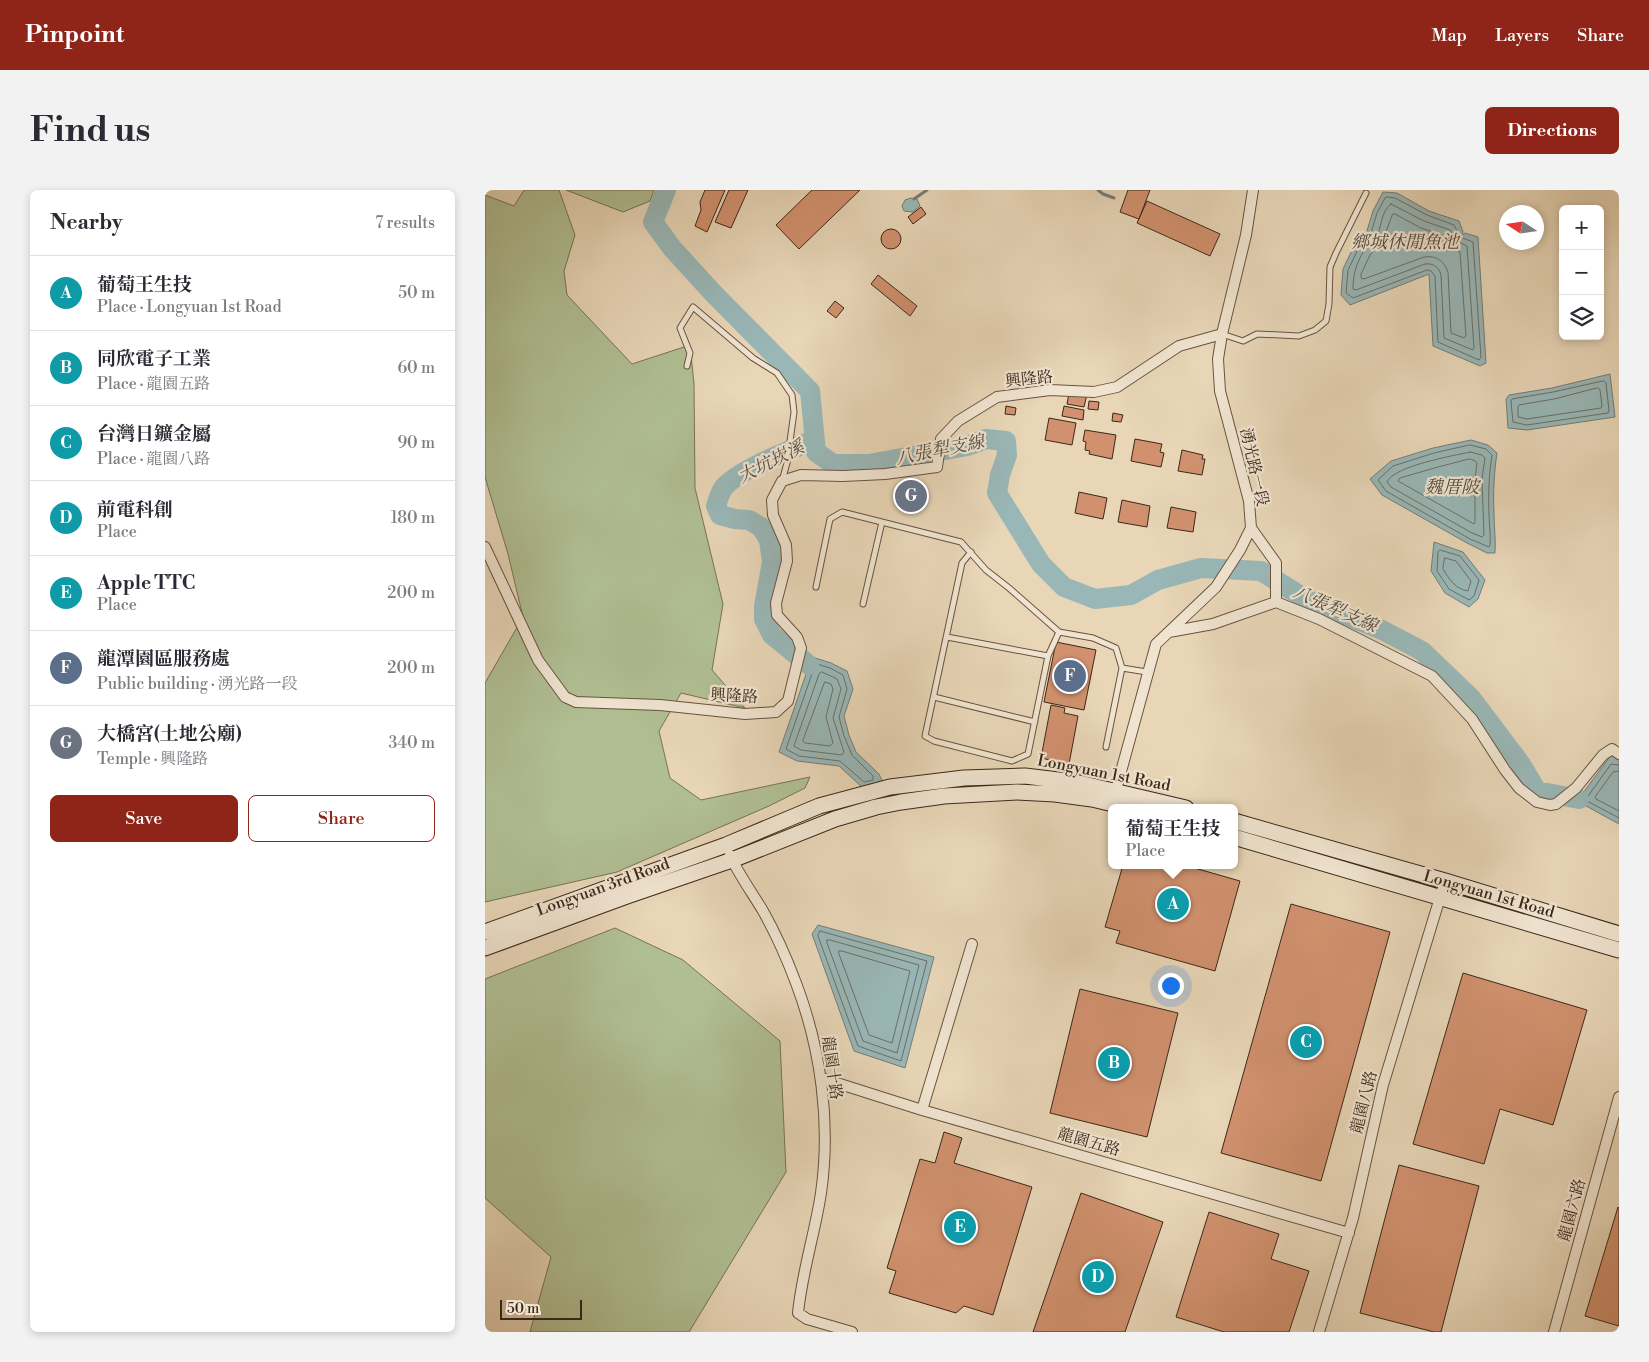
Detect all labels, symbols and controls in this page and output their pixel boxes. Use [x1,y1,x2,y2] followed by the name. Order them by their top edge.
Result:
[25,20,124,50] text: Pinpoint
[1432,24,1467,47] text: Map
[1495,24,1549,47] text: Layers
[1577,24,1624,47] text: Share
[1485,107,1619,154] button: Directions
[30,109,150,152] text: Find us
[1499,205,1544,250] north arrow
[1559,205,1604,340] map controls
[1559,205,1604,250] button: +
[50,210,123,236] text: Nearby
[375,213,435,233] text: 7 results
[1351,231,1461,254] water label: 鄉城休閒魚池
[1559,250,1604,295] button: −
[97,273,192,297] text: 葡萄王生技
[60,283,72,303] text: A
[398,283,435,303] text: 50 m
[1559,295,1604,340] button: layers
[97,297,282,317] text: Place · Longyuan 1st Road
[97,347,211,371] text: 同欣電子工業
[60,358,72,378] text: B
[397,358,435,378] text: 60 m
[1004,367,1054,391] street label: 興隆路
[97,374,210,394] text: Place · 龍園五路
[97,422,211,446] text: 台灣日鑛金屬
[1235,426,1273,508] street label: 湧光路一段
[894,430,988,470] water label: 八張犁支線
[60,433,72,453] text: C
[397,433,435,453] text: 90 m
[734,435,810,489] water label: 大坑崁溪
[97,449,210,469] text: Place · 龍園八路
[1425,476,1482,499] water label: 魏厝陂
[895,477,927,515] pin: G
[97,498,173,522] text: 前電科創
[60,508,72,528] text: D
[391,508,435,528] text: 180 m
[97,522,137,542] text: Place
[97,571,195,595] text: Apple TTC
[1289,580,1383,639] water label: 八張犁支線
[60,583,72,603] text: E
[387,583,435,603] text: 200 m
[97,595,137,615] text: Place
[97,647,230,671] text: 龍潭園區服務處
[1054,657,1086,695] pin: F
[60,658,72,678] text: F
[387,658,435,678] text: 200 m
[97,674,297,694] text: Public building · 湧光路一段
[710,685,758,707] street label: 興隆路
[97,722,242,746] text: 大橋宮(土地公廟)
[60,733,72,753] text: G
[388,733,435,753] text: 340 m
[97,749,208,769] text: Temple · 興隆路
[1036,750,1172,796] street label: Longyuan 1st Road
[50,795,238,842] button: Save
[248,795,435,842] button: Share
[1108,804,1238,869] popup
[1125,817,1221,841] text: 葡萄王生技
[1125,841,1165,861] text: Place
[534,854,672,920] street label: Longyuan 3rd Road
[1421,866,1557,922] street label: Longyuan 1st Road
[1157,885,1189,923] pin: A
[1158,973,1184,999] your location
[1290,1023,1322,1061] pin: C
[818,1035,846,1101] street label: 龍園十路
[1098,1044,1130,1082] pin: B
[1347,1069,1381,1135] street label: 龍園八路
[1055,1124,1123,1160] street label: 龍園五路
[1554,1176,1590,1244] street label: 龍園六路
[944,1208,976,1246] pin: E
[1082,1258,1114,1296] pin: D
[500,1297,583,1320] scale bar
[507,1300,539,1318] text: 50 m

